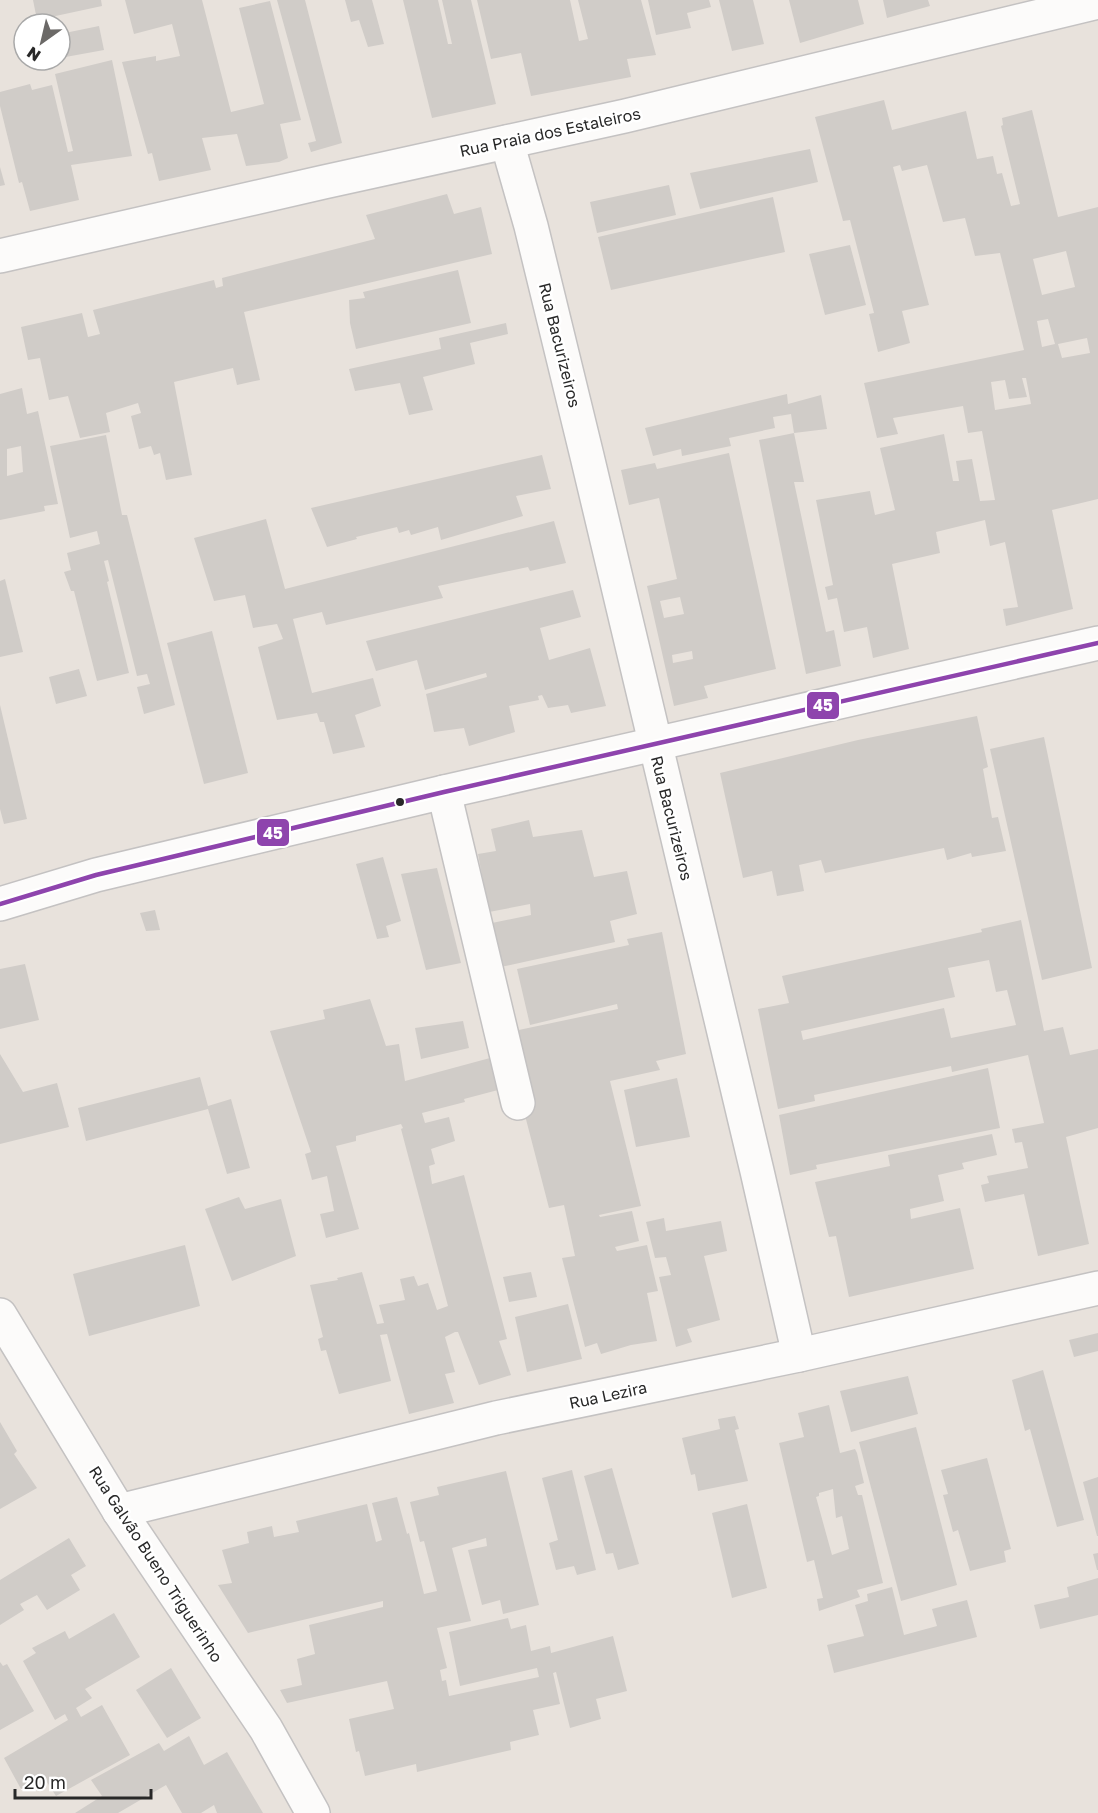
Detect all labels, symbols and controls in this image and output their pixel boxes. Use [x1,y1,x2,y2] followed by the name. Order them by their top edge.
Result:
[12,12,72,72] north arrow
[23,43,44,66] text: N
[458,103,642,161] street label: Rua Praia dos Estaleiros
[535,281,585,409] street label: Rua Bacurizeiros
[806,691,840,720] line badge: 45
[813,695,833,715] text: 45
[647,754,697,882] street label: Rua Bacurizeiros
[394,796,406,808] unlabelled marker
[256,818,290,847] line badge: 45
[263,823,283,843] text: 45
[567,1377,649,1413] street label: Rua Lezira
[85,1462,227,1666] street label: Rua Galvão Bueno Triguerinho
[15,1762,152,1800] scale bar
[24,1771,66,1793] text: 20 m

